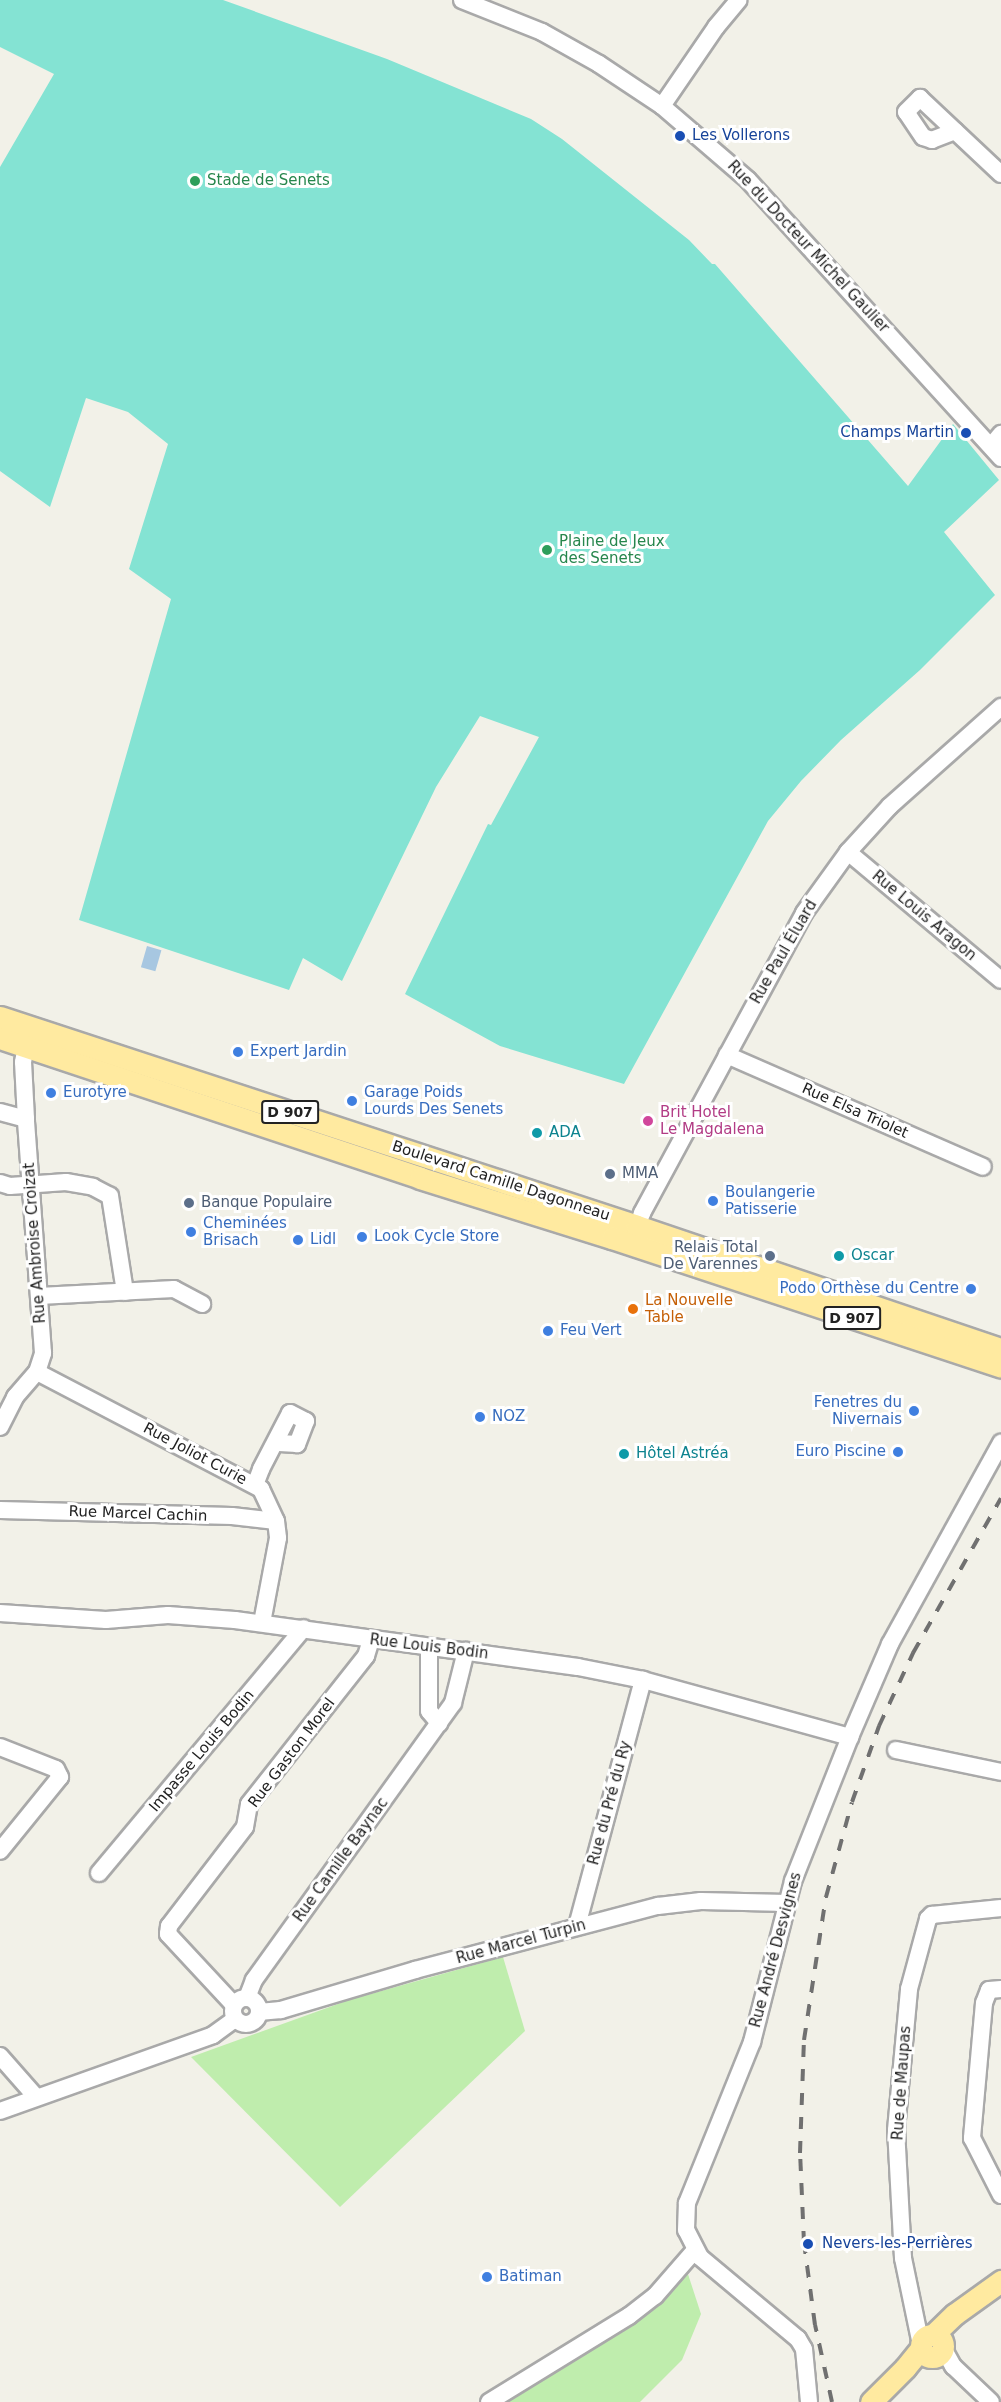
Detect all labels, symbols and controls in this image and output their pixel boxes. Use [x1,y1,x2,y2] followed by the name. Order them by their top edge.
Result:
[692,127,790,145] place label: Les Vollerons
[673,129,687,143] marker: Les Vollerons
[723,157,893,337] street label: Rue du Docteur Michel Gaulier
[207,172,330,190] place label: Stade de Senets
[188,174,202,188] marker: Stade de Senets
[840,424,954,442] place label: Champs Martin
[959,426,973,440] marker: Champs Martin
[559,532,665,567] place label: Plaine de Jeux des Senets
[540,543,554,557] marker: Plaine de Jeux des Senets
[868,867,980,965] street label: Rue Louis Aragon
[747,897,821,1007] street label: Rue Paul Éluard
[250,1043,347,1061] place label: Expert Jardin
[231,1045,245,1059] marker: Expert Jardin
[799,1080,911,1142] street label: Rue Elsa Triolet
[364,1083,503,1118] place label: Garage Poids Lourds Des Senets
[63,1084,127,1102] place label: Eurotyre
[44,1086,58,1100] marker: Eurotyre
[345,1094,359,1108] marker: Garage Poids Lourds Des Senets
[260,1101,320,1123] road number: D 907
[660,1103,765,1138] place label: Brit Hotel Le Magdalena
[641,1114,655,1128] marker: Brit Hotel Le Magdalena
[549,1124,581,1142] place label: ADA
[530,1126,544,1140] marker: ADA
[390,1137,612,1225] street label: Boulevard Camille Dagonneau
[20,1162,50,1324] street label: Rue Ambroise Croizat
[622,1165,658,1183] place label: MMA
[603,1167,617,1181] marker: MMA
[725,1183,815,1218] place label: Boulangerie Patisserie
[201,1194,332,1212] place label: Banque Populaire
[706,1194,720,1208] marker: Boulangerie Patisserie
[182,1196,196,1210] marker: Banque Populaire
[203,1214,287,1249] place label: Cheminées Brisach
[184,1225,198,1239] marker: Cheminées Brisach
[374,1228,499,1246] place label: Look Cycle Store
[355,1230,369,1244] marker: Look Cycle Store
[310,1231,336,1249] place label: Lidl
[291,1233,305,1247] marker: Lidl
[663,1238,758,1273] place label: Relais Total De Varennes
[851,1247,894,1265] place label: Oscar
[763,1249,777,1263] marker: Relais Total De Varennes
[832,1249,846,1263] marker: Oscar
[779,1280,959,1298] place label: Podo Orthèse du Centre
[964,1282,978,1296] marker: Podo Orthèse du Centre
[645,1291,733,1326] place label: La Nouvelle Table
[626,1302,640,1316] marker: La Nouvelle Table
[822,1307,882,1329] road number: D 907
[560,1322,622,1340] place label: Feu Vert
[541,1324,555,1338] marker: Feu Vert
[814,1393,902,1428] place label: Fenetres du Nivernais
[907,1404,921,1418] marker: Fenetres du Nivernais
[492,1408,525,1426] place label: NOZ
[473,1410,487,1424] marker: NOZ
[140,1419,250,1489] street label: Rue Joliot Curie
[795,1443,886,1461] place label: Euro Piscine
[636,1445,729,1463] place label: Hôtel Astréa
[891,1445,905,1459] marker: Euro Piscine
[617,1447,631,1461] marker: Hôtel Astréa
[68,1503,208,1525] street label: Rue Marcel Cachin
[369,1631,489,1663] street label: Rue Louis Bodin
[146,1686,258,1816] street label: Impasse Louis Bodin
[245,1695,339,1811] street label: Rue Gaston Morel
[585,1739,635,1867] street label: Rue du Pré du Ry
[290,1794,392,1926] street label: Rue Camille Baynac
[747,1870,805,2030] street label: Rue André Desvignes
[454,1916,588,1968] street label: Rue Marcel Turpin
[889,2025,915,2141] street label: Rue de Maupas
[799,2235,817,2253] marker: Nevers-les-Perrières
[822,2235,973,2253] place label: Nevers-les-Perrières
[499,2268,562,2286] place label: Batiman
[480,2270,494,2284] marker: Batiman

